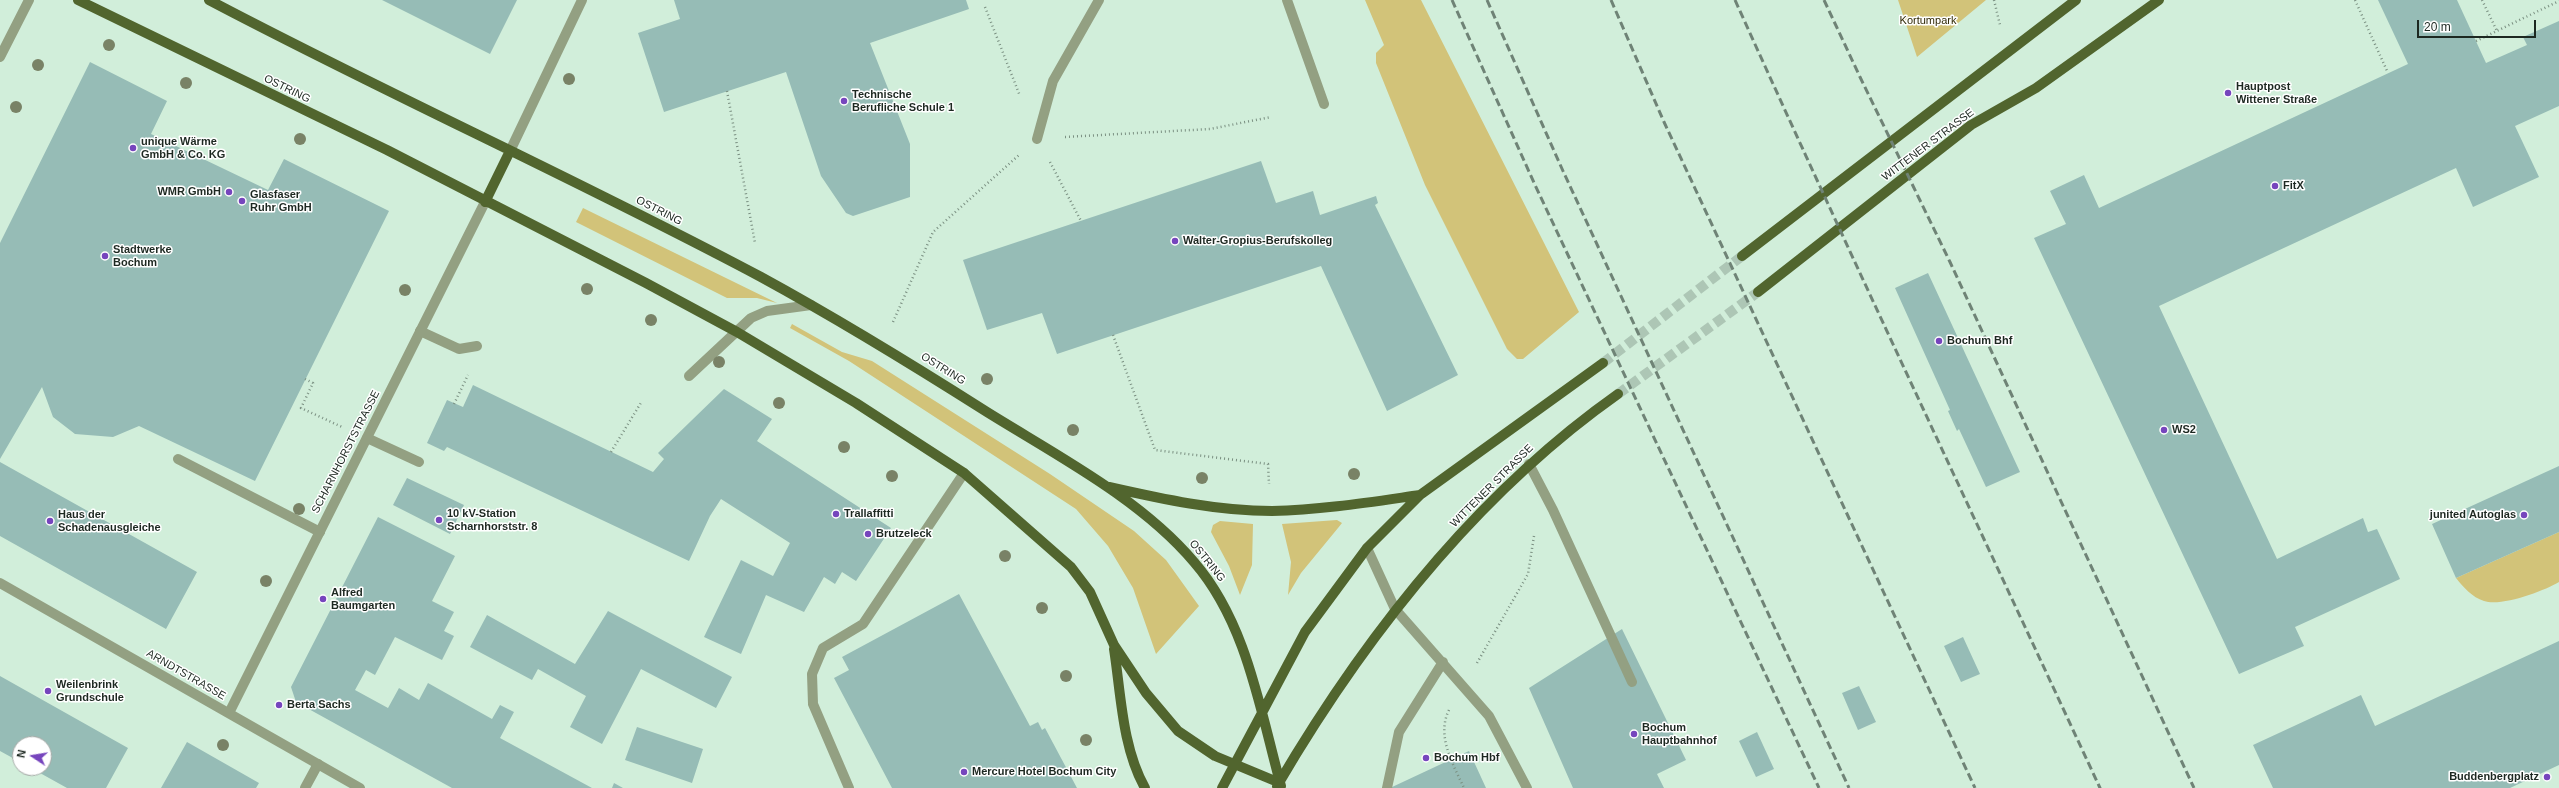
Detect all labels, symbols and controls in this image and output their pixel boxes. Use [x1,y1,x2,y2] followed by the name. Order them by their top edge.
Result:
[2419,12,2538,38] scale bar
[1900,14,1956,28] park label: Kortumpark
[2424,20,2451,34] text: 20 m
[262,72,312,106] street label: OSTRING
[2236,80,2317,106] place label: Hauptpost Wittener Straße
[852,88,954,114] place label: Technische Berufliche Schule 1
[2223,88,2233,98] marker: Hauptpost Wittener Straße
[839,96,849,106] marker: Technische Berufliche Schule 1
[1879,106,1977,184] street label: WITTENER STRASSE
[141,135,225,161] place label: unique Wärme GmbH & Co. KG
[128,143,138,153] marker: unique Wärme GmbH & Co. KG
[2283,179,2304,193] place label: FitX
[2270,181,2280,191] marker: FitX
[157,185,221,199] place label: WMR GmbH
[224,187,234,197] marker: WMR GmbH
[250,188,312,214] place label: Glasfaser Ruhr GmbH
[634,194,684,228] street label: OSTRING
[237,196,247,206] marker: Glasfaser Ruhr GmbH
[1183,234,1332,248] place label: Walter-Gropius-Berufskolleg
[1170,236,1180,246] marker: Walter-Gropius-Berufskolleg
[113,243,172,269] place label: Stadtwerke Bochum
[100,251,110,261] marker: Stadtwerke Bochum
[1947,334,2012,348] place label: Bochum Bhf
[1934,336,1944,346] marker: Bochum Bhf
[918,350,968,388] street label: OSTRING
[309,388,383,516] street label: SCHARNHORSTSTRASSE
[2172,423,2196,437] place label: WS2
[2159,425,2169,435] marker: WS2
[1448,442,1536,530] street label: WITTENER STRASSE
[447,507,537,533] place label: 10 kV-Station Scharnhorststr. 8
[844,507,894,521] place label: Trallaffitti
[58,508,161,534] place label: Haus der Schadenausgleiche
[2430,508,2516,522] place label: junited Autoglas
[831,509,841,519] marker: Trallaffitti
[2519,510,2529,520] marker: junited Autoglas
[434,515,444,525] marker: 10 kV-Station Scharnhorststr. 8
[45,516,55,526] marker: Haus der Schadenausgleiche
[876,527,932,541] place label: Brutzeleck
[863,529,873,539] marker: Brutzeleck
[1186,537,1228,585] street label: OSTRING
[331,586,395,612] place label: Alfred Baumgarten
[318,594,328,604] marker: Alfred Baumgarten
[144,647,228,703] street label: ARNDTSTRASSE
[56,678,124,704] place label: Weilenbrink Grundschule
[43,686,53,696] marker: Weilenbrink Grundschule
[287,698,351,712] place label: Berta Sachs
[274,700,284,710] marker: Berta Sachs
[1642,721,1717,747] place label: Bochum Hauptbahnhof
[1629,729,1639,739] marker: Bochum Hauptbahnhof
[12,736,52,776] north arrow
[15,749,28,759] text: N
[1434,751,1499,765] place label: Bochum Hbf
[1421,753,1431,763] marker: Bochum Hbf
[972,765,1116,779] place label: Mercure Hotel Bochum City
[959,767,969,777] marker: Mercure Hotel Bochum City
[2449,770,2539,784] place label: Buddenbergplatz
[2542,772,2552,782] marker: Buddenbergplatz

